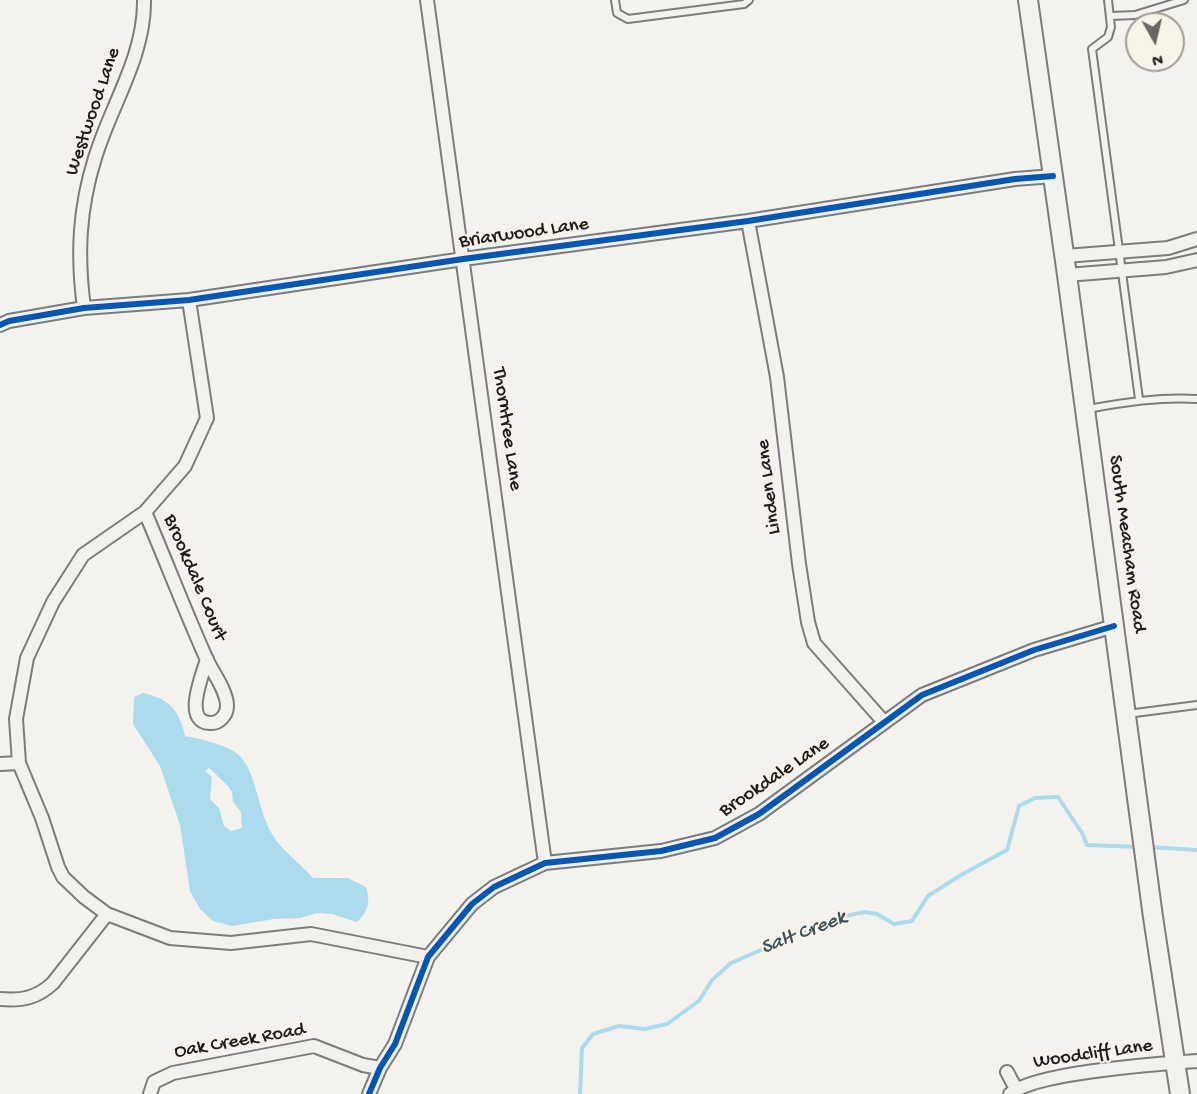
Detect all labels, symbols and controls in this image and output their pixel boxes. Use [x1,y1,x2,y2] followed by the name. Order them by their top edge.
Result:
[1125,12,1185,72] north arrow
[61,45,127,179] street label: Westwood Lane
[1151,48,1164,68] text: N
[458,213,590,255] street label: Briarwood Lane
[485,366,527,492] street label: Thorntree Lane
[752,438,788,536] street label: Linden Lane
[1102,454,1150,634] street label: South Meacham Road
[157,511,231,645] street label: Brookdale Court
[715,732,835,824] street label: Brookdale Lane
[758,906,850,962] water label: Salt Creek
[173,1019,307,1065] street label: Oak Creek Road
[1032,1035,1154,1075] street label: Woodcliff Lane

